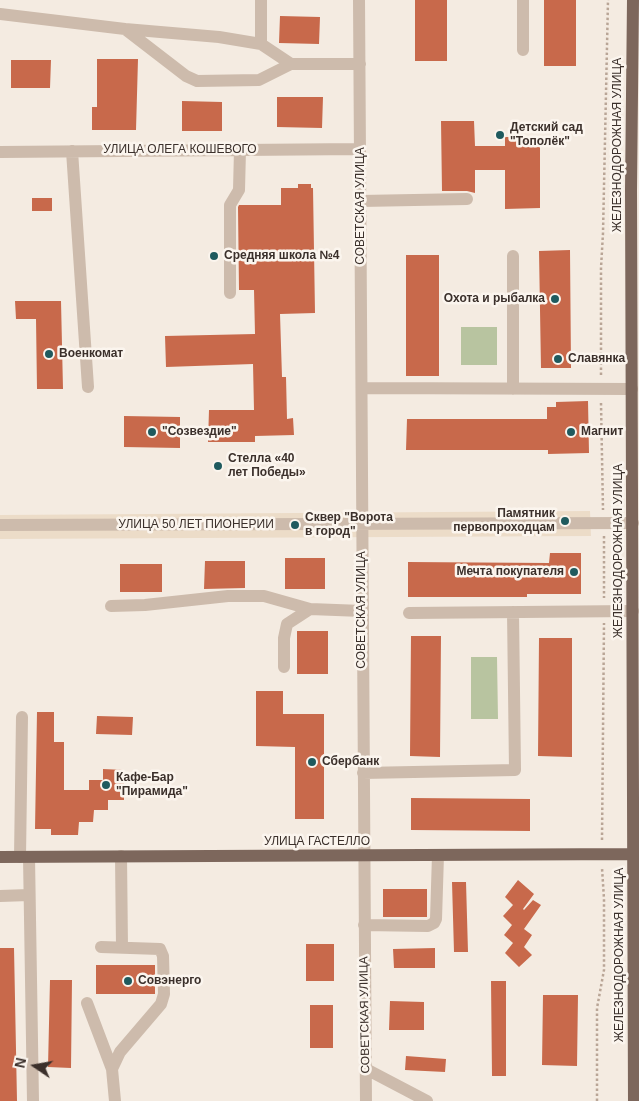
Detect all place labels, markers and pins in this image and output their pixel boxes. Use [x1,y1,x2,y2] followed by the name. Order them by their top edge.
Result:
[510,121,583,149] place label: Детский сад "Тополёк"
[494,129,506,141] marker: Детский сад "Тополёк"
[224,249,339,263] place label: Средняя школа №4
[208,250,220,262] marker: Средняя школа №4
[444,292,545,306] place label: Охота и рыбалка
[549,293,561,305] marker: Охота и рыбалка
[59,347,123,361] place label: Военкомат
[43,348,55,360] marker: Военкомат
[568,352,625,366] place label: Славянка
[552,353,564,365] marker: Славянка
[162,425,237,439] place label: "Созвездие"
[581,425,623,439] place label: Магнит
[146,426,158,438] marker: "Созвездие"
[565,426,577,438] marker: Магнит
[228,452,306,480] place label: Стелла «40 лет Победы»
[212,460,224,472] marker: Стелла «40 лет Победы»
[453,507,555,535] place label: Памятник первопроходцам
[305,511,393,539] place label: Сквер "Ворота в город"
[559,515,571,527] marker: Памятник первопроходцам
[289,519,301,531] marker: Сквер "Ворота в город"
[456,565,564,579] place label: Мечта покупателя
[568,566,580,578] marker: Мечта покупателя
[322,755,379,769] place label: Сбербанк
[306,756,318,768] marker: Сбербанк
[116,771,188,799] place label: Кафе-Бар "Пирамида"
[100,779,112,791] marker: Кафе-Бар "Пирамида"
[138,974,201,988] place label: Совэнерго
[122,975,134,987] marker: Совэнерго

